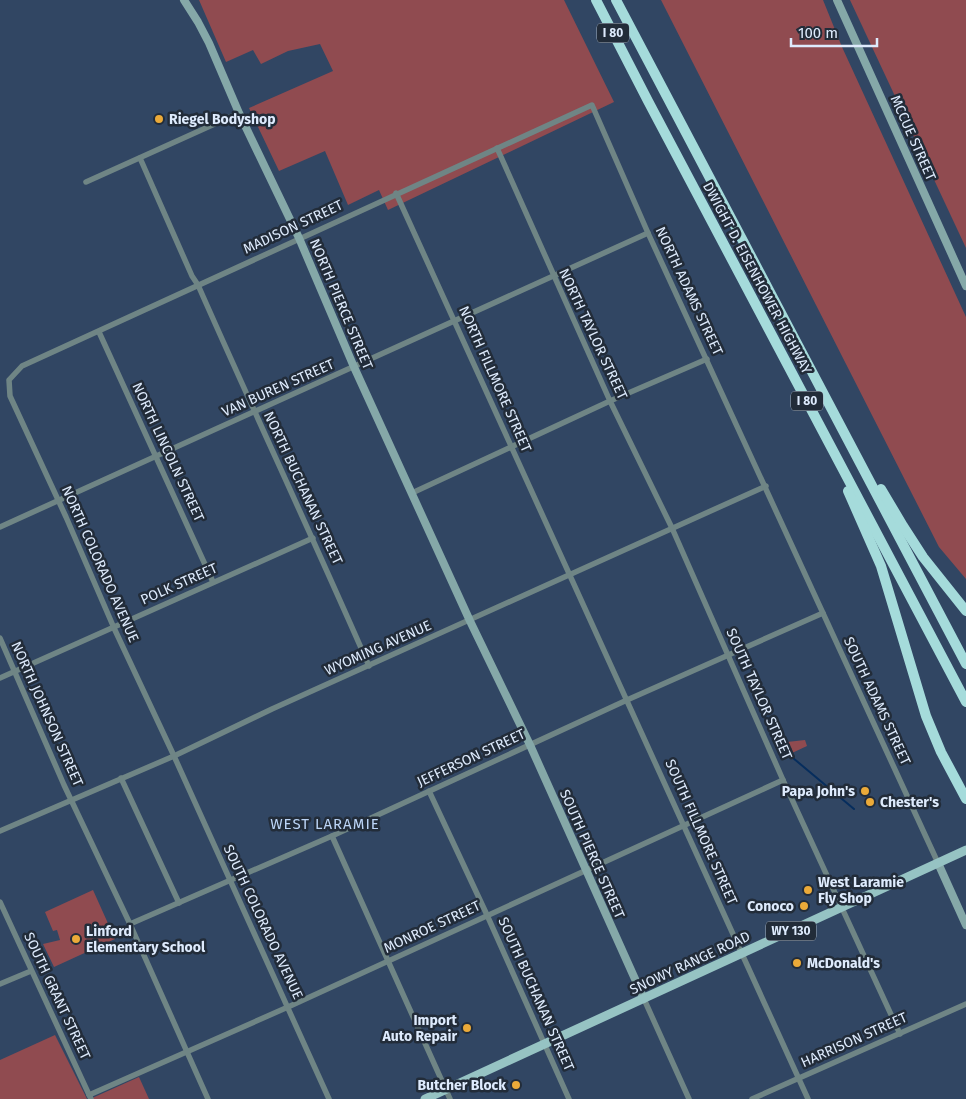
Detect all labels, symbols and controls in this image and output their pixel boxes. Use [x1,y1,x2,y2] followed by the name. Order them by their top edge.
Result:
[791,15,877,47] scale bar
[597,23,629,42] road number: I 80
[798,24,838,42] text: 100 m
[887,93,940,184] street label: MCCUE STREET
[169,111,276,128] place label: Riegel Bodyshop
[153,113,165,125] marker: Riegel Bodyshop
[699,179,815,377] street label: DWIGHT D. EISENHOWER HIGHWAY
[241,196,346,258] street label: MADISON STREET
[652,224,727,359] street label: NORTH ADAMS STREET
[306,236,377,373] street label: NORTH PIERCE STREET
[555,266,631,403] street label: NORTH TAYLOR STREET
[455,303,535,455] street label: NORTH FILLMORE STREET
[219,355,337,420] street label: VAN BUREN STREET
[128,380,208,525] street label: NORTH LINCOLN STREET
[791,392,823,411] road number: I 80
[260,409,346,568] street label: NORTH BUCHANAN STREET
[58,483,142,645] street label: NORTH COLORADO AVENUE
[138,559,221,608] street label: POLK STREET
[322,617,434,679] street label: WYOMING AVENUE
[722,626,796,763] street label: SOUTH TAYLOR STREET
[840,634,914,768] street label: SOUTH ADAMS STREET
[7,639,87,790] street label: NORTH JOHNSON STREET
[414,725,528,790] street label: JEFFERSON STREET
[661,757,741,908] street label: SOUTH FILLMORE STREET
[782,783,855,800] place label: Papa John's
[859,785,871,797] marker: Papa John's
[556,787,628,922] street label: SOUTH PIERCE STREET
[880,794,939,811] place label: Chester's
[864,796,876,808] marker: Chester's
[270,815,380,833] district label: WEST LARAMIE
[220,842,306,1002] street label: SOUTH COLORADO AVENUE
[818,874,904,907] place label: West Laramie Fly Shop
[802,884,814,896] marker: West Laramie Fly Shop
[381,897,484,957] street label: MONROE STREET
[747,898,794,915] place label: Conoco
[798,900,810,912] marker: Conoco
[494,915,578,1074] street label: SOUTH BUCHANAN STREET
[766,921,816,940] road number: WY 130
[86,923,206,956] place label: Linford Elementary School
[627,928,753,998] street label: SNOWY RANGE ROAD
[20,930,94,1063] street label: SOUTH GRANT STREET
[70,933,82,945] marker: Linford Elementary School
[807,955,880,972] place label: McDonald's
[791,957,803,969] marker: McDonald's
[798,1009,910,1071] street label: HARRISON STREET
[381,1012,458,1045] place label: Import Auto Repair
[461,1022,473,1034] marker: Import Auto Repair
[417,1077,506,1094] place label: Butcher Block
[510,1079,522,1091] marker: Butcher Block

